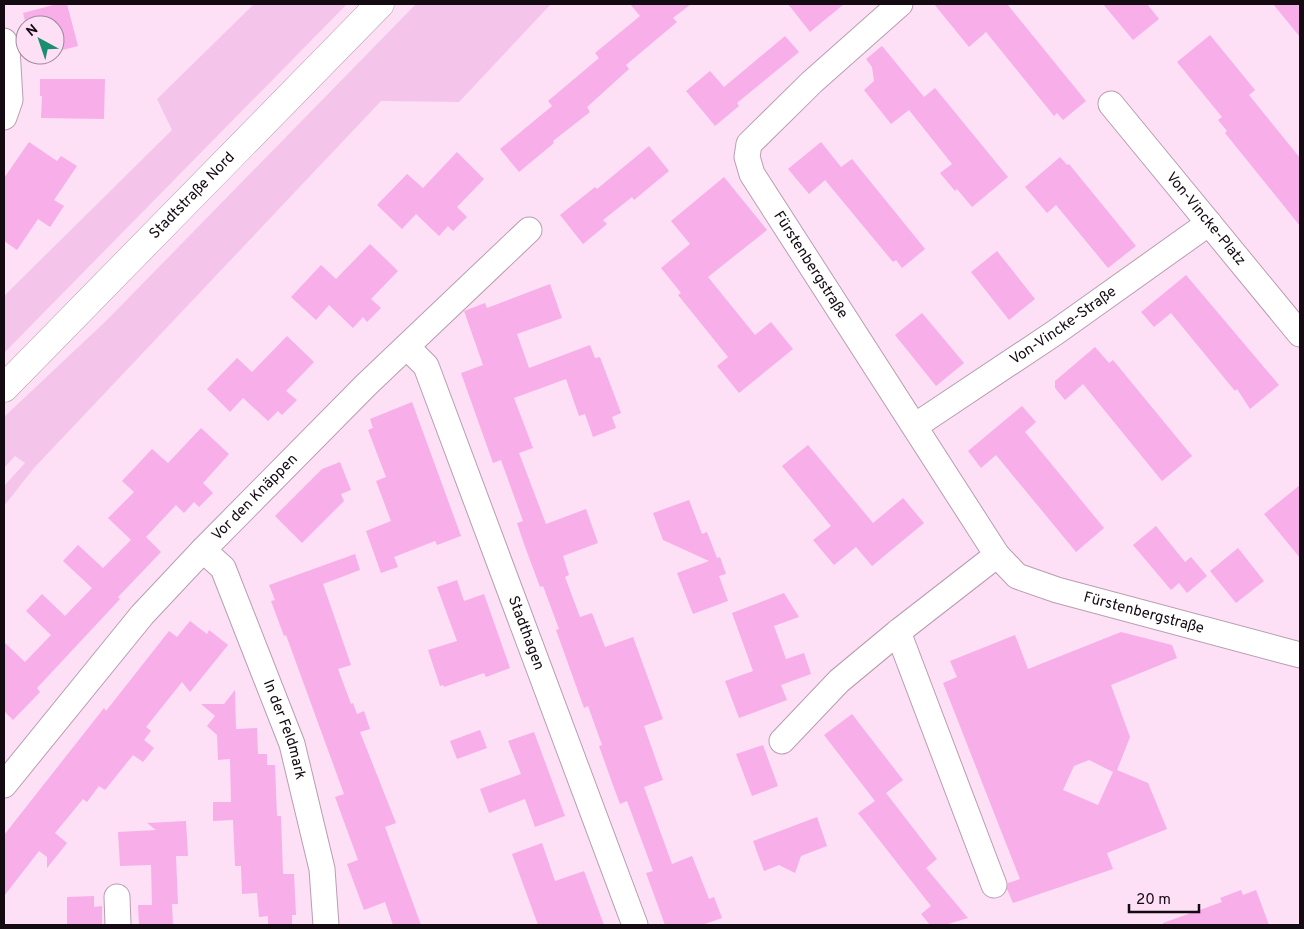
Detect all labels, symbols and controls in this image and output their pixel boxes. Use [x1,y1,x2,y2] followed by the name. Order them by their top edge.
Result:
[15,15,65,65] north arrow
[23,21,42,41] text: N
[145,148,239,243] street label: Stadtstraße Nord
[1161,168,1250,270] street label: Von-Vincke-Platz
[769,208,852,322] street label: Fürstenbergstraße
[1007,282,1120,369] street label: Von-Vincke-Straße
[208,450,302,545] street label: Vor den Knäppen
[1081,588,1206,638] street label: Fürstenbergstraße
[503,593,548,673] street label: Stadthagen
[258,677,310,782] street label: In der Feldmark
[1129,882,1199,914] scale bar
[1136,891,1171,910] text: 20 m

